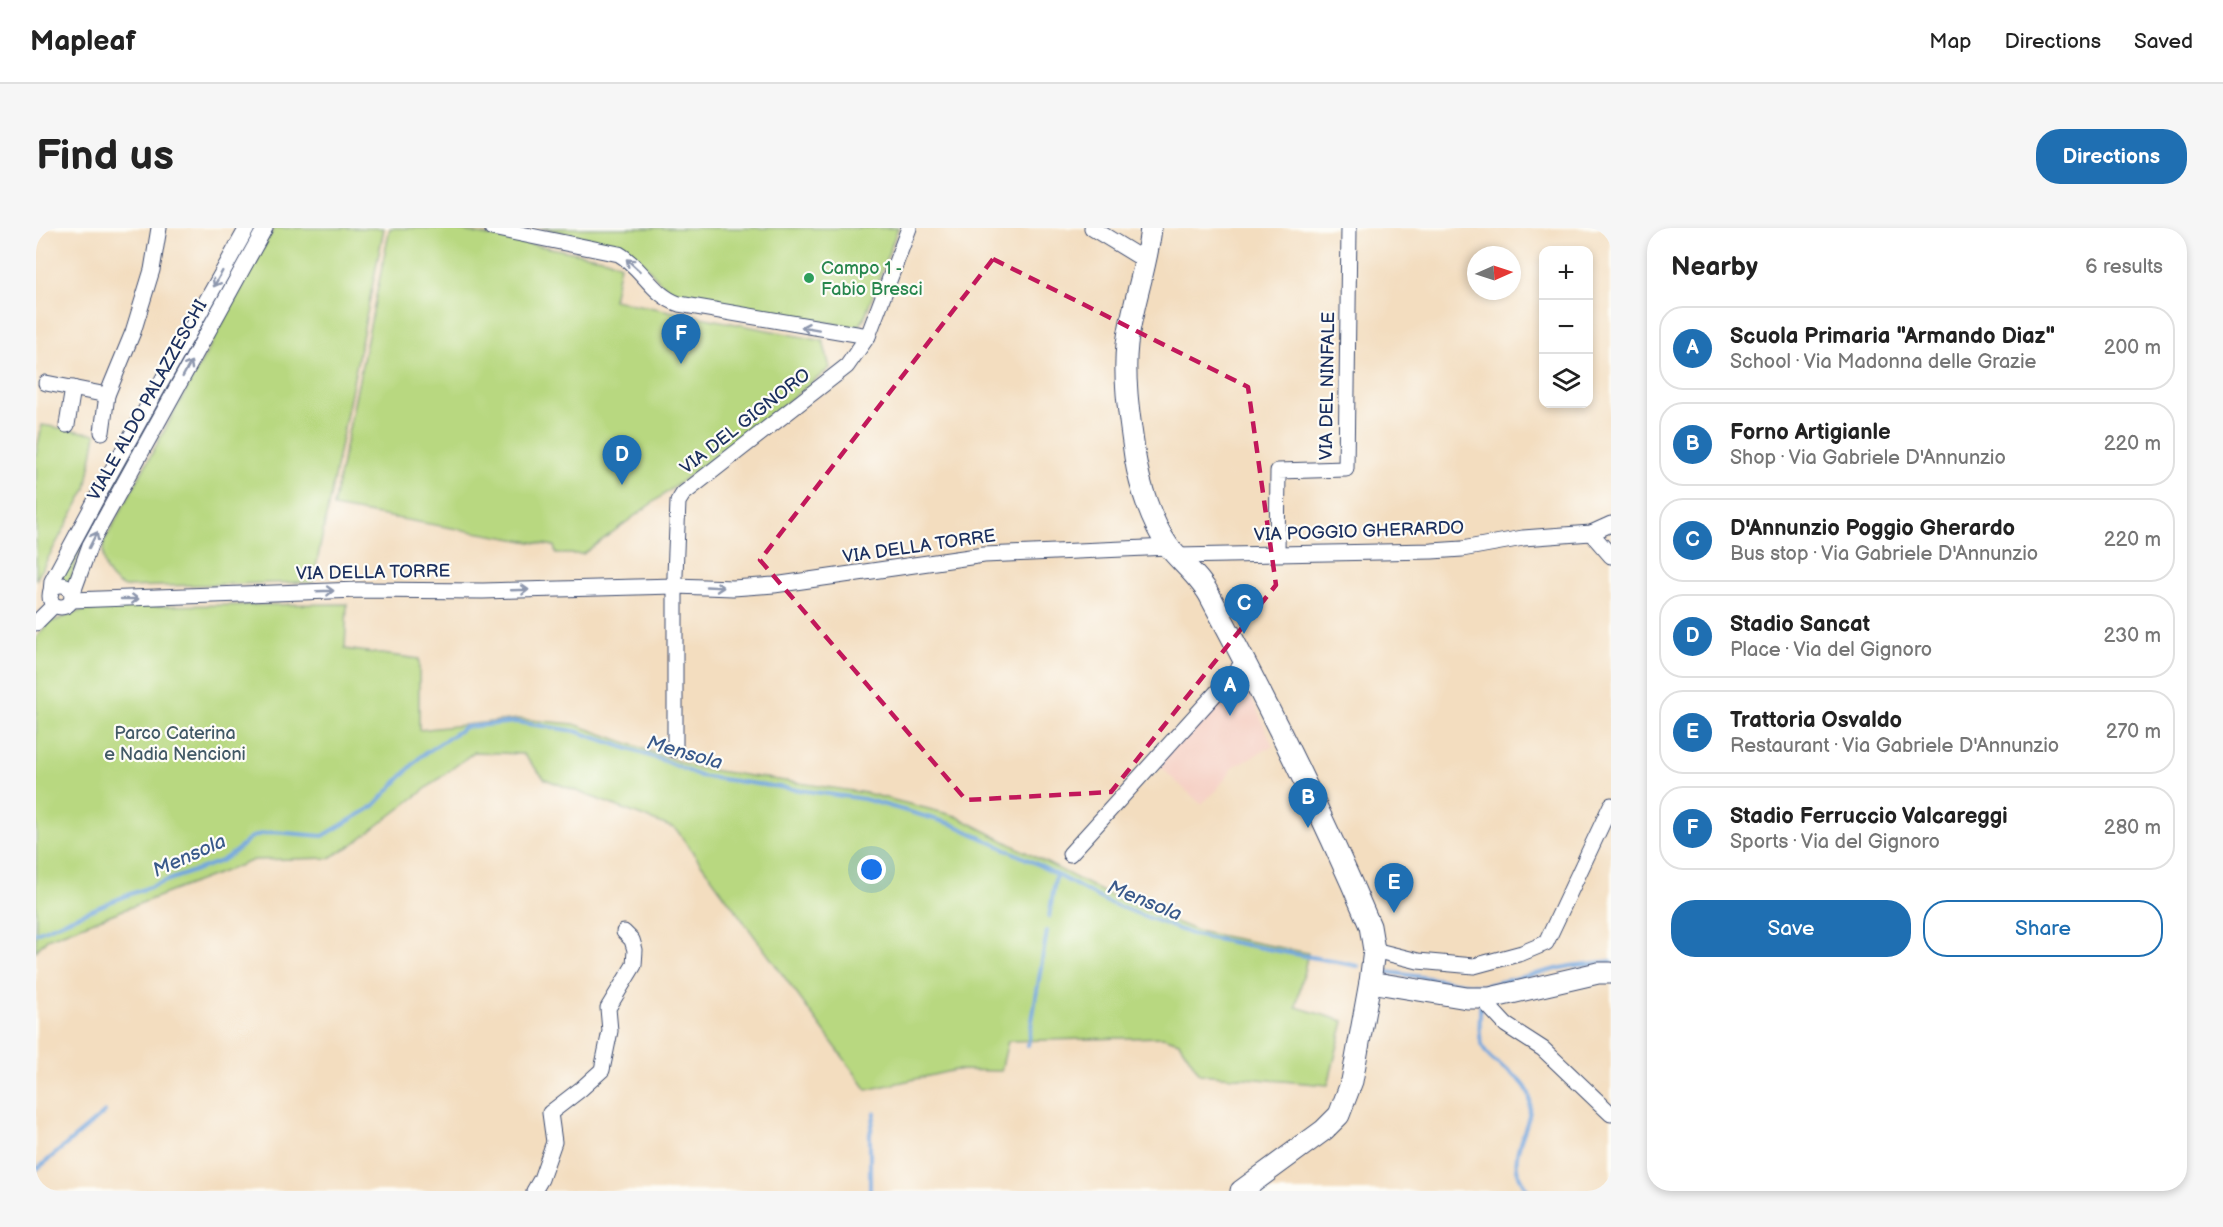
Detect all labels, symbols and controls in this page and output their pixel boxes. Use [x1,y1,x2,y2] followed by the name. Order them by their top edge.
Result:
[30,25,136,58] text: Mapleaf
[1929,29,1972,54] text: Map
[2005,29,2101,54] text: Directions
[2134,29,2193,54] text: Saved
[2036,129,2187,184] button: Directions
[36,131,174,182] text: Find us
[1467,246,1521,300] north arrow
[1539,246,1593,408] map controls
[1539,246,1593,300] button: +
[1671,252,1758,283] text: Nearby
[2085,255,2163,279] text: 6 results
[625,258,640,272] one-way arrow
[821,258,923,300] place label: Campo 1 - Fabio Bresci
[212,270,224,287] one-way arrow
[802,271,816,285] marker: Campo 1 - Fabio Bresci
[83,296,212,504] street label: VIALE ALDO PALAZZESCHI
[1539,300,1593,354] button: −
[1316,311,1339,460] street label: VIA DEL NINFALE
[662,314,700,364] pin: F
[801,322,820,333] one-way arrow
[1730,323,2055,350] text: Scuola Primaria "Armando Diaz"
[1686,336,1699,360] text: A
[2104,336,2161,360] text: 200 m
[1730,350,2036,374] text: School · Via Madonna delle Grazie
[1539,354,1593,408] button: layers
[181,361,193,378] one-way arrow
[676,364,814,479] street label: VIA DEL GIGNORO
[1730,419,1891,446] text: Forno Artigianle
[1685,432,1700,456] text: B
[2104,432,2161,456] text: 220 m
[602,436,642,485] pin: D
[1730,446,2006,470] text: Shop · Via Gabriele D'Annunzio
[1730,515,2015,542] text: D'Annunzio Poggio Gherardo
[1254,517,1464,546] street label: VIA POGGIO GHERARDO
[841,525,997,568] street label: VIA DELLA TORRE
[1685,528,1700,552] text: C
[2104,528,2161,552] text: 220 m
[87,532,99,549] one-way arrow
[1730,542,2038,566] text: Bus stop · Via Gabriele D'Annunzio
[296,561,451,584] street label: VIA DELLA TORRE
[704,582,724,593] one-way arrow
[510,584,530,596] one-way arrow
[1224,584,1264,634] pin: C
[315,586,335,597] one-way arrow
[120,593,140,605] one-way arrow
[1730,611,1870,638] text: Stadio Sancat
[1686,624,1699,648] text: D
[2104,624,2161,648] text: 230 m
[1730,638,1932,662] text: Place · Via del Gignoro
[1210,666,1250,716] pin: A
[1730,707,1902,734] text: Trattoria Osvaldo
[1686,720,1699,744] text: E
[2106,720,2161,744] text: 270 m
[104,723,246,765] park label: Parco Caterina e Nadia Nencioni
[644,731,725,775] water label: Mensola
[1730,734,2059,758] text: Restaurant · Via Gabriele D'Annunzio
[1288,778,1328,828] pin: B
[1730,803,2008,830] text: Stadio Ferruccio Valcareggi
[1686,816,1699,840] text: F
[2104,816,2161,840] text: 280 m
[149,829,230,883] water label: Mensola
[1730,830,1940,854] text: Sports · Via del Gignoro
[857,855,886,884] your location
[1374,864,1414,913] pin: E
[1104,875,1185,927] water label: Mensola
[1671,900,1911,957] button: Save
[1923,900,2163,957] button: Share

